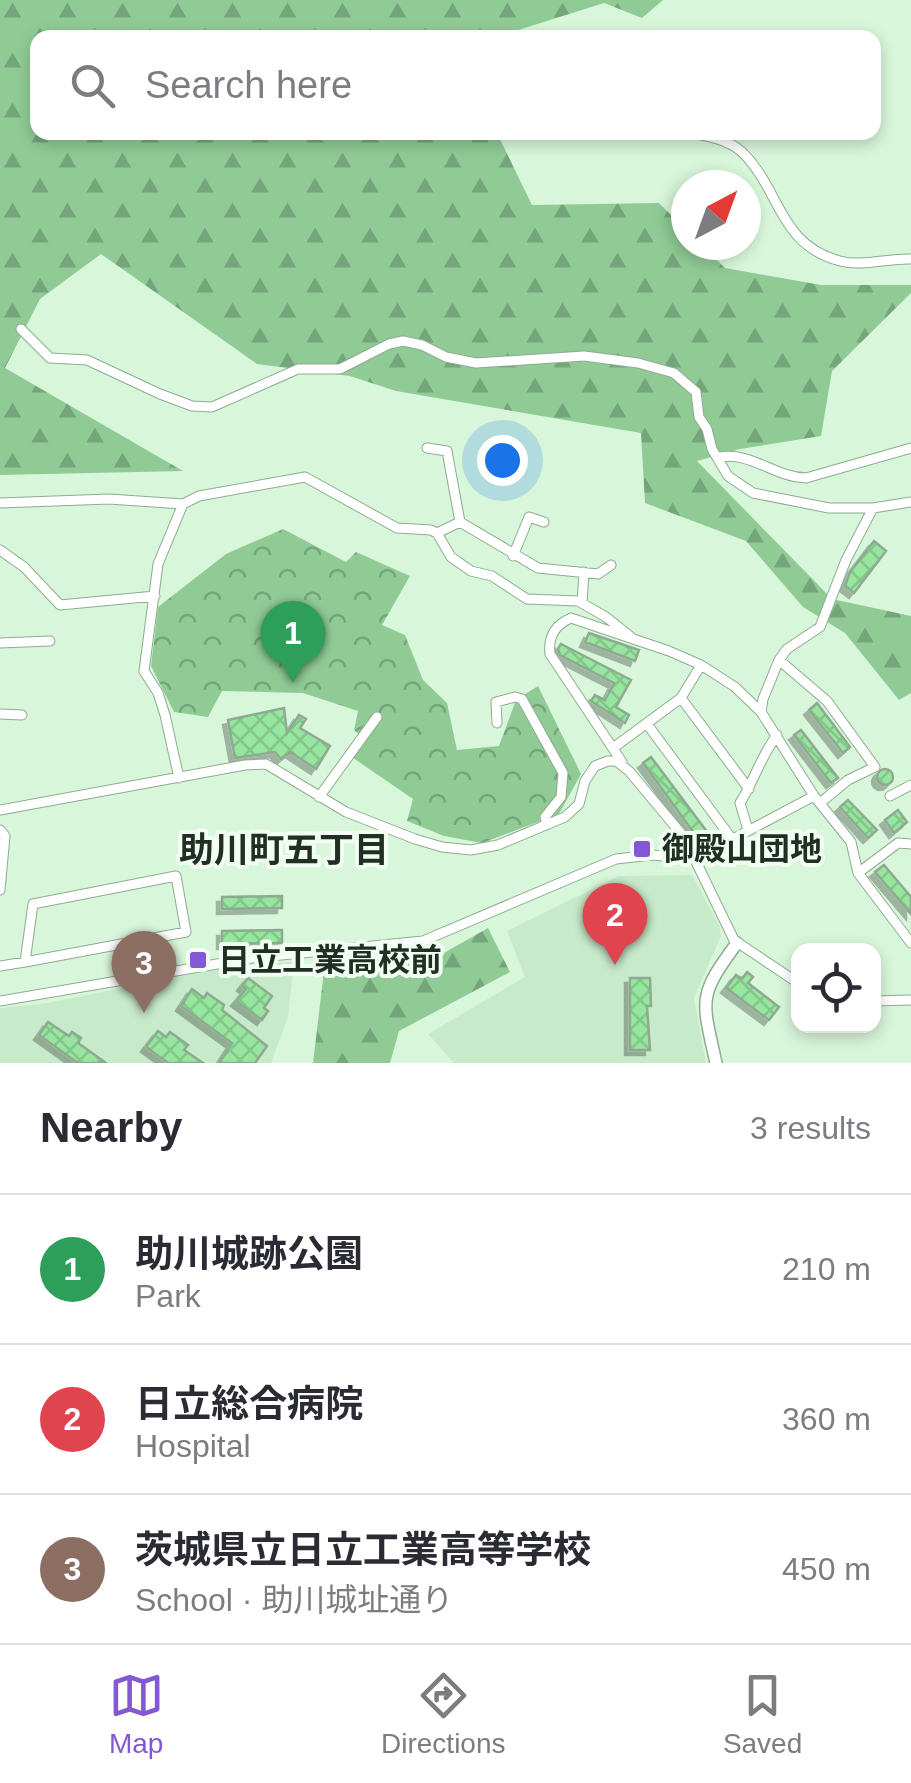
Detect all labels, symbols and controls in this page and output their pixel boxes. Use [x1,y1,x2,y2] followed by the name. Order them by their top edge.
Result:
[30,30,881,140] search box
[65,58,120,113] icon: search
[145,64,352,106] text: Search here
[671,170,761,260] north arrow
[477,435,528,486] your location
[260,600,326,683] pin: 1
[179,830,389,869] district label: 助川町五丁目
[662,831,822,867] place label: 御殿山団地
[631,838,653,860] marker: 御殿山団地
[582,882,648,965] pin: 2
[112,930,176,1013] pin: 3
[218,942,442,978] place label: 日立工業高校前
[791,943,881,1033] map controls
[791,943,881,1033] button: locate
[187,949,209,971] marker: 日立工業高校前
[40,1104,182,1151] text: Nearby
[750,1110,871,1146] text: 3 results
[135,1233,363,1275] text: 助川城跡公園
[64,1251,81,1287] text: 1
[782,1251,871,1287] text: 210 m
[135,1278,201,1314] text: Park
[135,1383,363,1425] text: 日立総合病院
[64,1401,81,1437] text: 2
[782,1401,871,1437] text: 360 m
[135,1428,251,1464] text: Hospital
[135,1529,591,1571] text: 茨城県立日立工業高等学校
[64,1551,81,1587] text: 3
[782,1551,871,1587] text: 450 m
[135,1582,453,1618] text: School · 助川城址通り
[109,1668,164,1760] tab: Map
[381,1668,506,1760] tab: Directions
[723,1668,802,1760] tab: Saved

